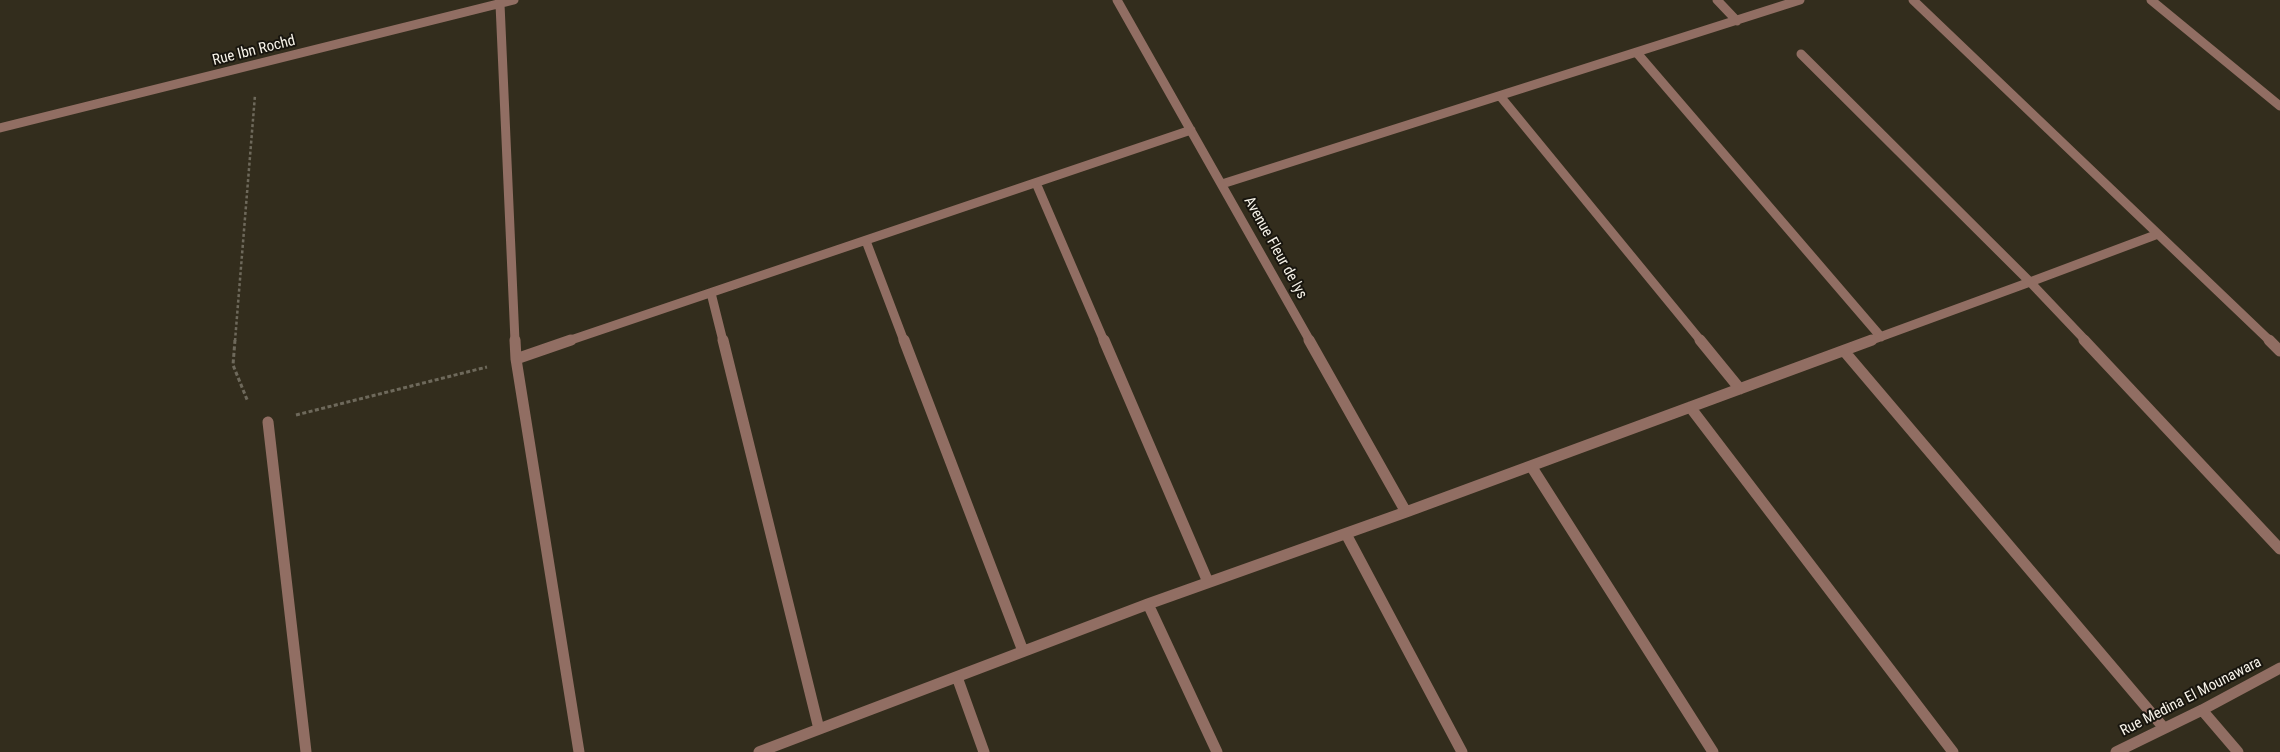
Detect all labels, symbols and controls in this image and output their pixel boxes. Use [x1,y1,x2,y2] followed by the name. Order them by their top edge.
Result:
[211,32,297,70] street label: Rue Ibn Rochd
[1239,194,1311,302] street label: Avenue Fleur de lys
[2117,654,2265,740] street label: Rue Medina El Mounawara

